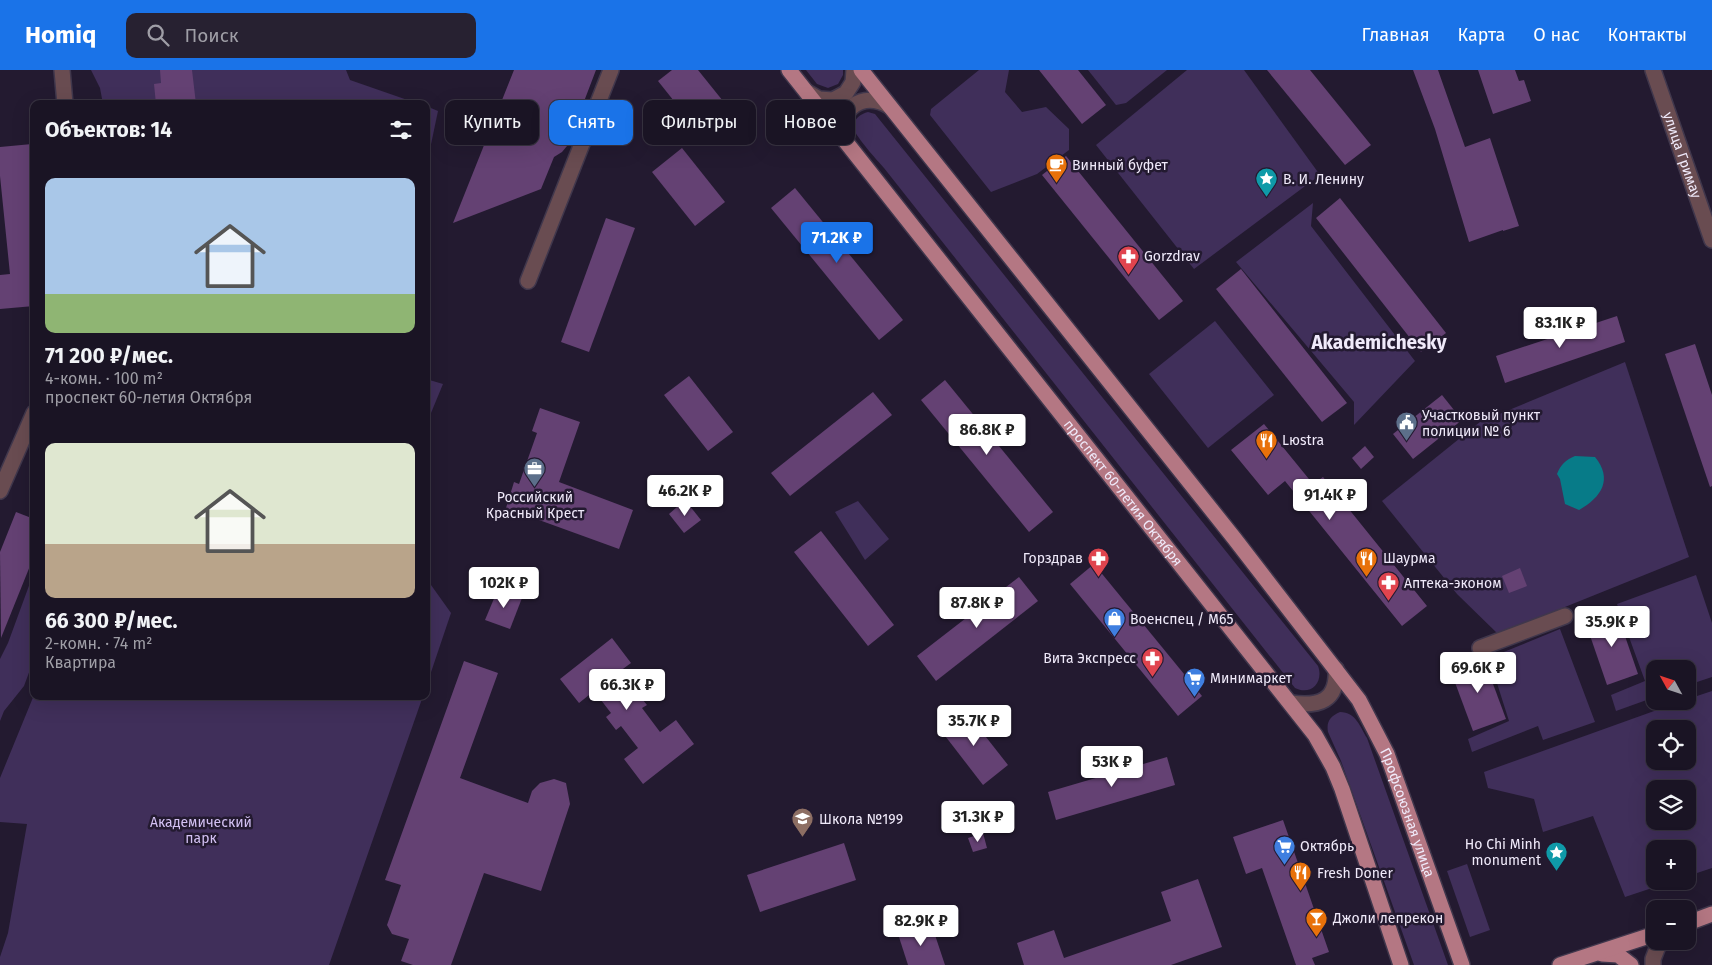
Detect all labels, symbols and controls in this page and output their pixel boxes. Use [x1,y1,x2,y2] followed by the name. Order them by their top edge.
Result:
[126,13,476,58] search box
[25,21,96,49] text: Homiq
[144,21,172,49] icon: search
[184,24,239,47] text: Поиск
[1362,24,1430,46] text: Главная
[1458,24,1505,46] text: Карта
[1533,24,1580,46] text: О нас
[1608,24,1687,46] text: Контакты
[445,100,539,145] chip: Купить
[549,100,633,145] chip: Снять
[643,100,756,145] chip: Фильтры
[766,100,855,145] chip: Новое
[1659,110,1705,201] street label: улица Гримау
[387,116,415,144] icon: filters
[45,117,172,143] text: Объектов: 14
[1044,153,1068,184] cafe icon: Винный буфет
[1072,157,1168,174] place label: Винный буфет
[1255,167,1279,198] place icon: В. И. Ленину
[1283,171,1364,188] place label: В. И. Ленину
[185,211,275,301] icon: home
[791,222,883,264] pin: 71.2K ₽
[812,228,862,247] text: 71.2K ₽
[1116,244,1140,275] pharmacy icon: Gorzdrav
[1144,248,1200,265] place label: Gorzdrav
[1514,306,1606,349] pin: 83.1K ₽
[1535,313,1585,332] text: 83.1K ₽
[1310,331,1447,354] district label: Akademichesky
[45,343,173,369] text: 71 200 ₽/мес.
[45,369,163,388] text: 4-комн. · 100 m²
[45,388,252,407] text: проспект 60-летия Октября
[1422,407,1541,440] place label: Участковый пункт полиции № 6
[1394,411,1418,442] public building icon: Участковый пункт полиции № 6
[941,414,1033,456] pin: 86.8K ₽
[1060,417,1186,570] street label: проспект 60-летия Октября
[960,420,1014,439] text: 86.8K ₽
[1254,428,1278,459] restaurant icon: Lюstra
[1282,432,1324,449] place label: Lюstra
[523,457,547,488] office icon: Российский Красный Крест
[639,474,731,517] pin: 46.2K ₽
[185,476,275,566] icon: home
[1284,478,1376,521] pin: 91.4K ₽
[658,481,712,500] text: 46.2K ₽
[1304,485,1356,504] text: 91.4K ₽
[486,489,585,522] place label: Российский Красный Крест
[1087,546,1111,577] pharmacy icon: Горздрав
[1355,546,1379,577] restaurant icon: Шаурма
[1023,550,1083,567] place label: Горздрав
[1383,550,1436,567] place label: Шаурма
[463,566,545,609] pin: 102K ₽
[1376,571,1400,602] pharmacy icon: Аптека-эконом
[480,573,528,592] text: 102K ₽
[1404,575,1502,592] place label: Аптека-эконом
[931,586,1023,629] pin: 87.8K ₽
[950,593,1004,612] text: 87.8K ₽
[1566,606,1658,648] pin: 35.9K ₽
[1102,607,1126,638] shop icon: Военспец / М65
[45,608,178,634] text: 66 300 ₽/мес.
[1130,611,1233,628] place label: Военспец / М65
[1586,612,1638,631] text: 35.9K ₽
[45,634,153,653] text: 2-комн. · 74 m²
[1140,646,1164,677] pharmacy icon: Вита Экспресс
[1043,650,1136,667] place label: Вита Экспресс
[1432,652,1524,694] pin: 69.6K ₽
[45,653,116,672] text: Квартира
[1451,658,1505,677] text: 69.6K ₽
[1646,660,1696,710] north arrow
[1646,660,1696,950] map controls
[1182,666,1206,697] supermarket icon: Минимаркет
[581,668,673,711] pin: 66.3K ₽
[1210,670,1293,687] place label: Минимаркет
[600,675,654,694] text: 66.3K ₽
[928,704,1020,747] pin: 35.7K ₽
[948,711,1000,730] text: 35.7K ₽
[1646,720,1696,770] button: locate
[1376,745,1438,880] street label: Профсоюзная улица
[1077,746,1147,788] pin: 53K ₽
[1092,752,1132,771] text: 53K ₽
[1646,780,1696,830] button: layers
[932,800,1024,843] pin: 31.3K ₽
[791,807,815,838] school or university icon: Школа №199
[952,807,1004,826] text: 31.3K ₽
[819,811,903,828] place label: Школа №199
[150,814,252,847] park label: Академический парк
[1272,834,1296,865] supermarket icon: Октябрь
[1465,836,1542,869] place label: Ho Chi Minh monument
[1300,838,1354,855] place label: Октябрь
[1545,840,1569,871] place icon: Ho Chi Minh monument
[1646,840,1696,890] button: +
[1289,861,1313,892] restaurant icon: Fresh Doner
[1317,865,1393,882] place label: Fresh Doner
[1646,900,1696,950] button: −
[875,904,967,947] pin: 82.9K ₽
[1305,906,1329,937] bar icon: Джоли лепрекон
[1332,910,1443,927] place label: Джоли лепрекон
[894,911,948,930] text: 82.9K ₽

